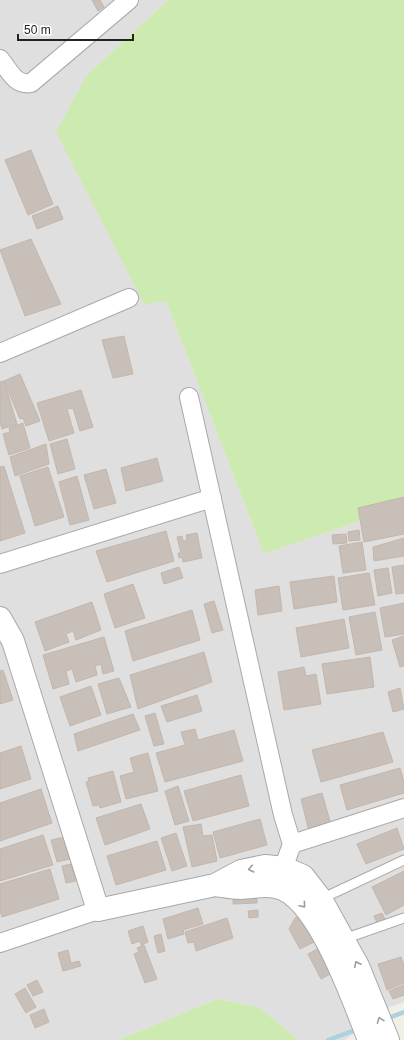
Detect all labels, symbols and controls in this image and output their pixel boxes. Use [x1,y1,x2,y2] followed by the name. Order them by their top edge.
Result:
[18,16,133,42] scale bar
[24,23,51,37] text: 50 m
[248,865,254,873] one-way arrow
[299,901,306,908] one-way arrow
[354,961,362,968] one-way arrow
[377,1017,385,1024] one-way arrow

